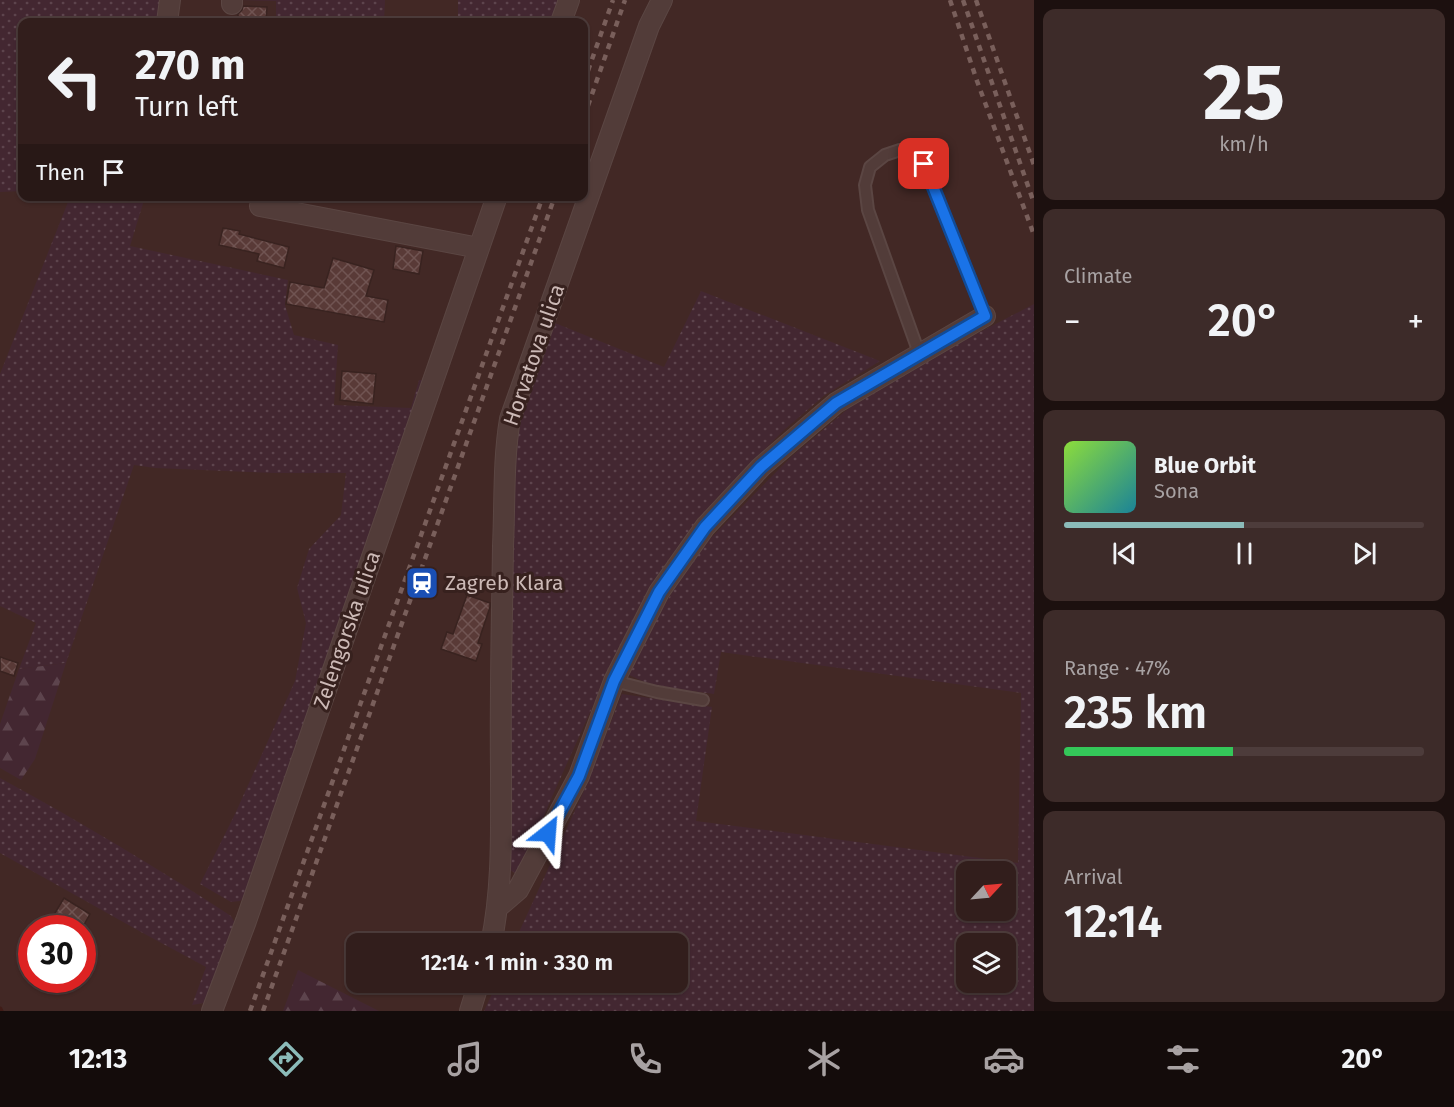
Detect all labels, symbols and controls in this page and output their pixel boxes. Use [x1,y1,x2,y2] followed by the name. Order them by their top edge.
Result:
[135,40,246,90] text: 270 m
[36,42,114,120] icon: left
[1203,46,1285,140] text: 25
[135,91,238,123] text: Turn left
[1219,132,1269,156] text: km/h
[898,138,949,189] pin
[907,147,940,180] icon: arrive
[97,156,130,189] icon: arrive
[36,159,85,186] text: Then
[1064,264,1132,288] text: Climate
[498,281,570,429] street label: Horvatova ulica
[1208,294,1280,348] text: 20°
[1064,302,1081,342] text: −
[1408,302,1424,342] text: +
[1154,452,1256,479] text: Blue Orbit
[1154,479,1199,503] text: Sona
[1108,537,1141,570] icon: previous
[1228,537,1261,570] icon: pause
[1348,537,1381,570] icon: next
[308,548,386,712] street label: Zelengorska ulica
[404,565,440,601] station icon: Zagreb Klara
[445,570,563,596] place label: Zagreb Klara
[1064,656,1171,680] text: Range · 47%
[1064,686,1207,740] text: 235 km
[516,801,580,865] position arrow
[956,861,1016,921] north arrow
[956,861,1016,993] map controls
[1064,865,1123,889] text: Arrival
[1064,895,1162,949] text: 12:14
[18,915,96,993] speed limit sign: 30
[956,933,1016,993] button: layers
[421,949,613,976] text: 12:14 · 1 min · 330 m
[265,1038,307,1080] icon: directions
[444,1038,486,1080] icon: music
[624,1038,666,1080] icon: phone
[803,1038,845,1080] icon: climate
[983,1038,1025,1080] icon: car
[1162,1038,1204,1080] icon: filters
[69,1043,127,1075] text: 12:13
[1341,1043,1385,1075] text: 20°

